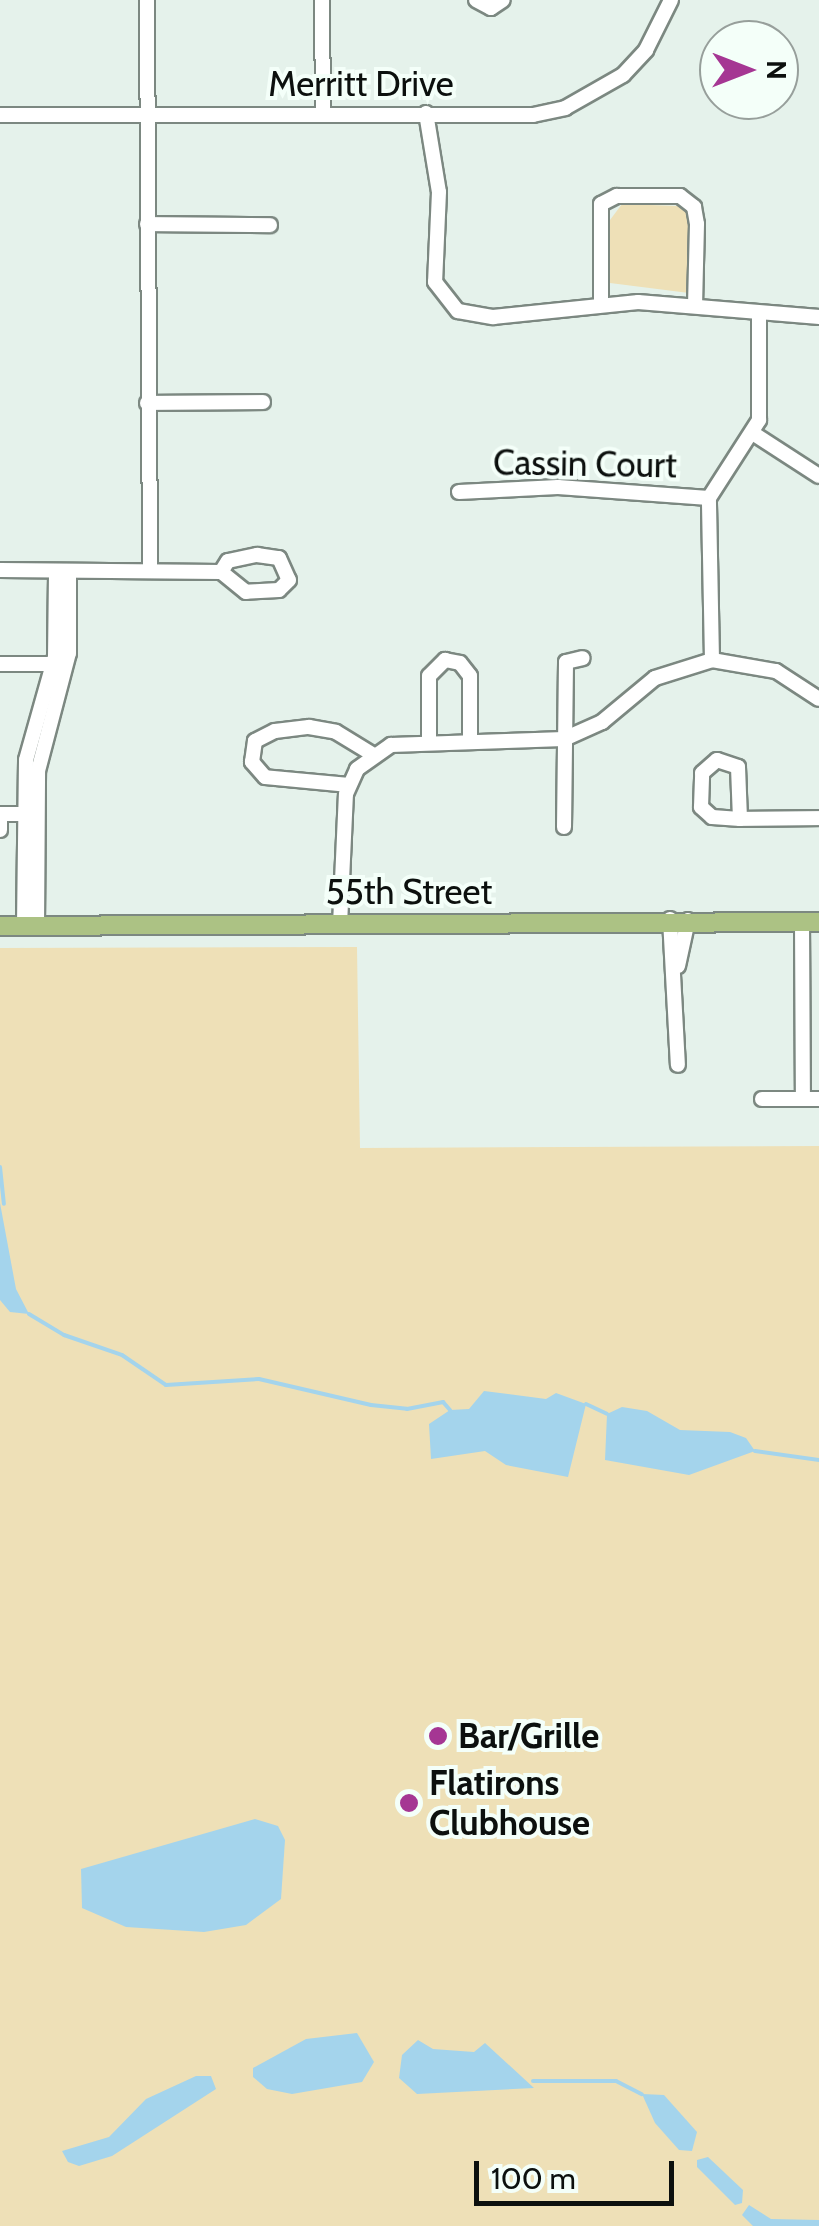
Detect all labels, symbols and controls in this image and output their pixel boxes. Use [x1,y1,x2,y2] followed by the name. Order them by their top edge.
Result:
[699,20,799,120] north arrow
[760,60,794,80] text: N
[268,63,454,105] street label: Merritt Drive
[493,441,677,487] street label: Cassin Court
[326,871,492,913] street label: 55th Street
[458,1715,599,1757] place label: Bar/Grille
[427,1725,449,1747] marker: Bar/Grille
[429,1762,590,1844] place label: Flatirons Clubhouse
[398,1792,420,1814] marker: Flatirons Clubhouse
[479,2141,679,2203] scale bar
[491,2160,576,2197] text: 100 m

